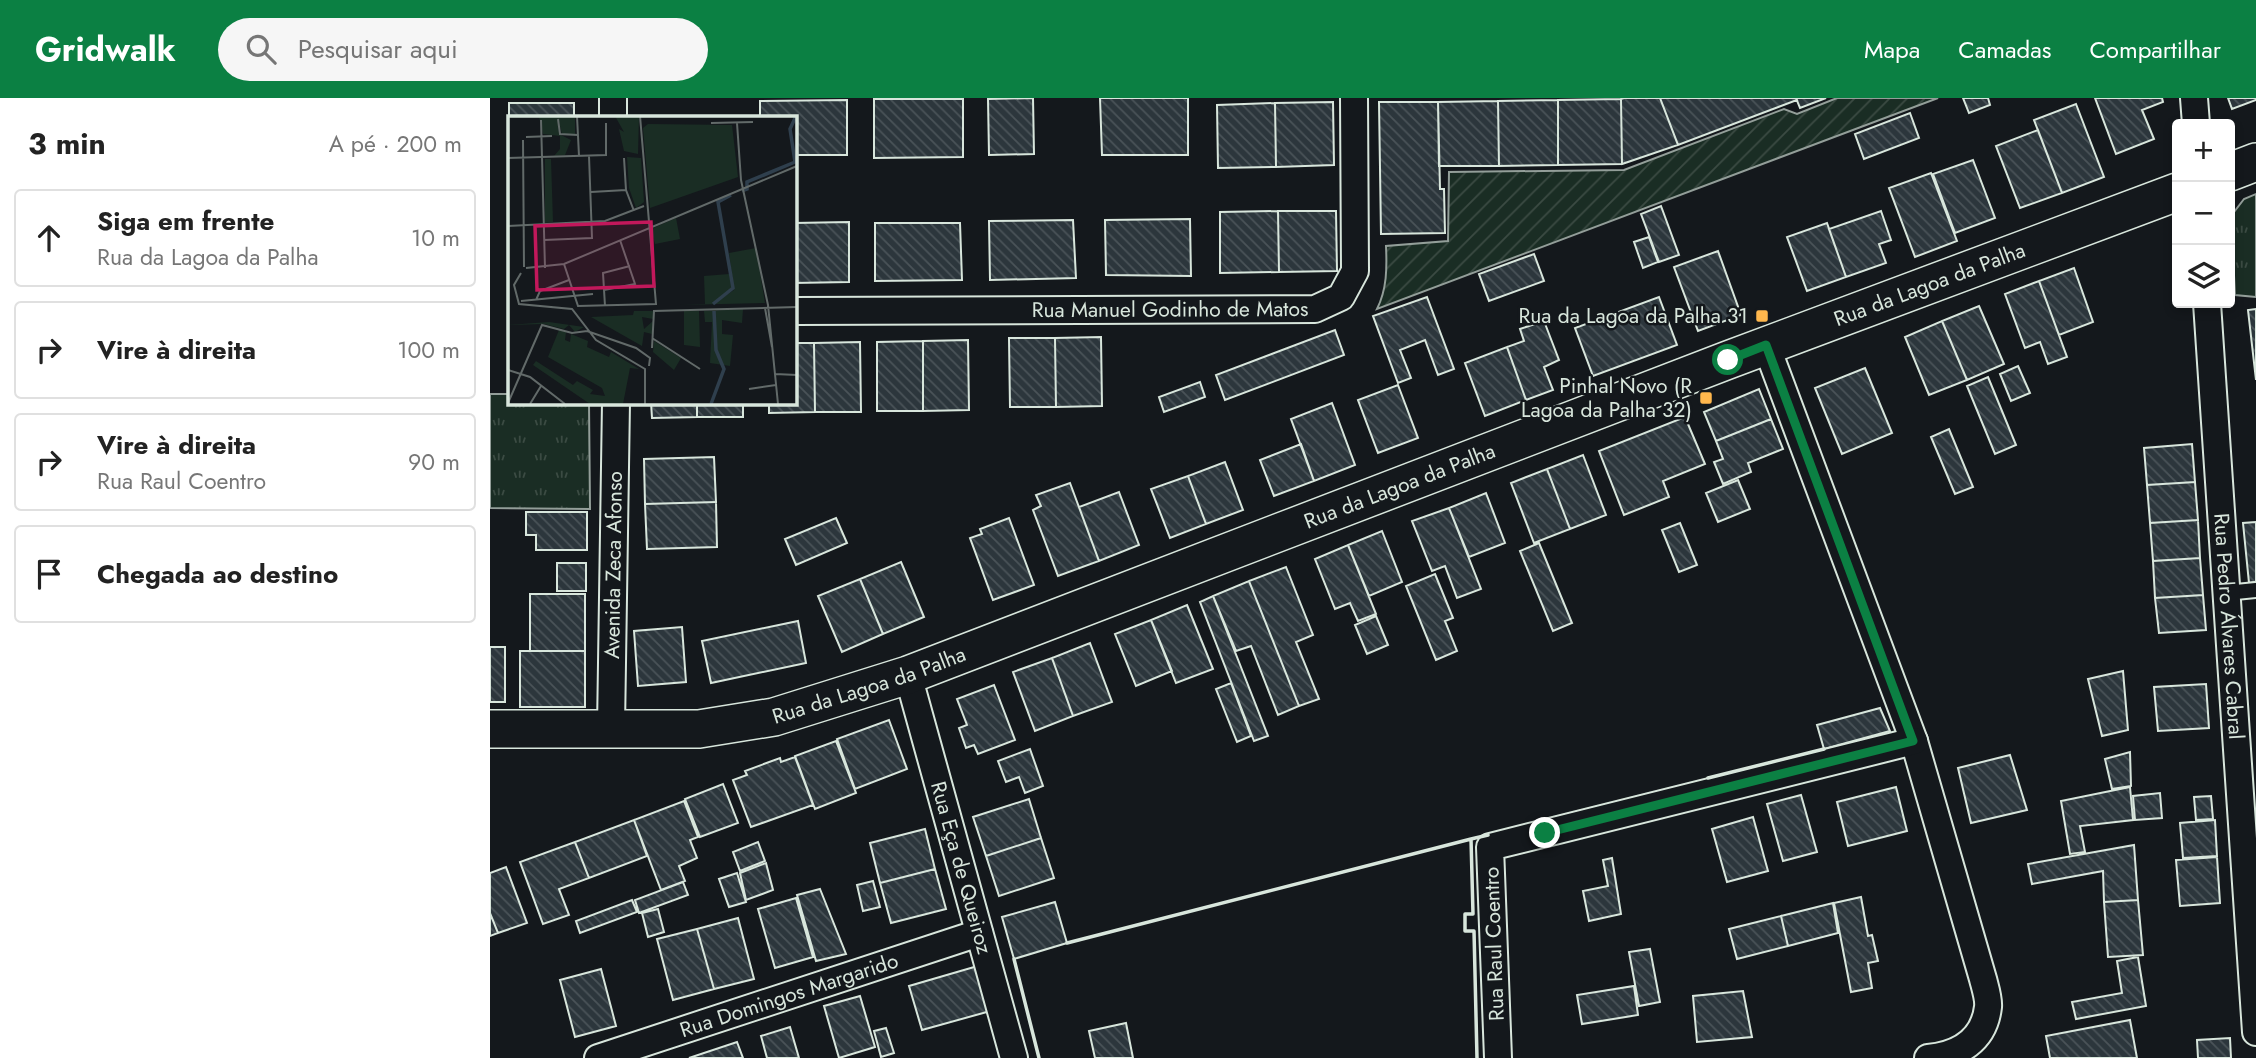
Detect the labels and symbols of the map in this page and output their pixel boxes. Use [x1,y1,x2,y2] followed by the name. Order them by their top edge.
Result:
[508,116,796,404] inset map
[1829,235,2030,334] street label: Rua da Lagoa da Palha
[1032,294,1308,325] street label: Rua Manuel Godinho de Matos
[1519,301,1748,331] place label: Rua da Lagoa da Palha 31
[1754,308,1770,324] marker: Rua da Lagoa da Palha 31
[1712,344,1743,375] route start
[1521,371,1692,425] place label: Pinhal Novo (R Lagoa da Palha 32)
[1698,390,1714,406] marker: Pinhal Novo (R Lagoa da Palha 32)
[1300,436,1499,536] street label: Rua da Lagoa da Palha
[597,471,630,659] street label: Avenida Zeca Afonso
[2206,512,2251,740] street label: Rua Pedro Álvares Cabral
[768,639,970,732] street label: Rua da Lagoa da Palha
[923,778,1000,958] street label: Rua Eça de Queiroz
[1529,817,1560,848] route end
[1476,866,1512,1022] street label: Rua Raul Coentro
[676,945,902,1045] street label: Rua Domingos Margarido

